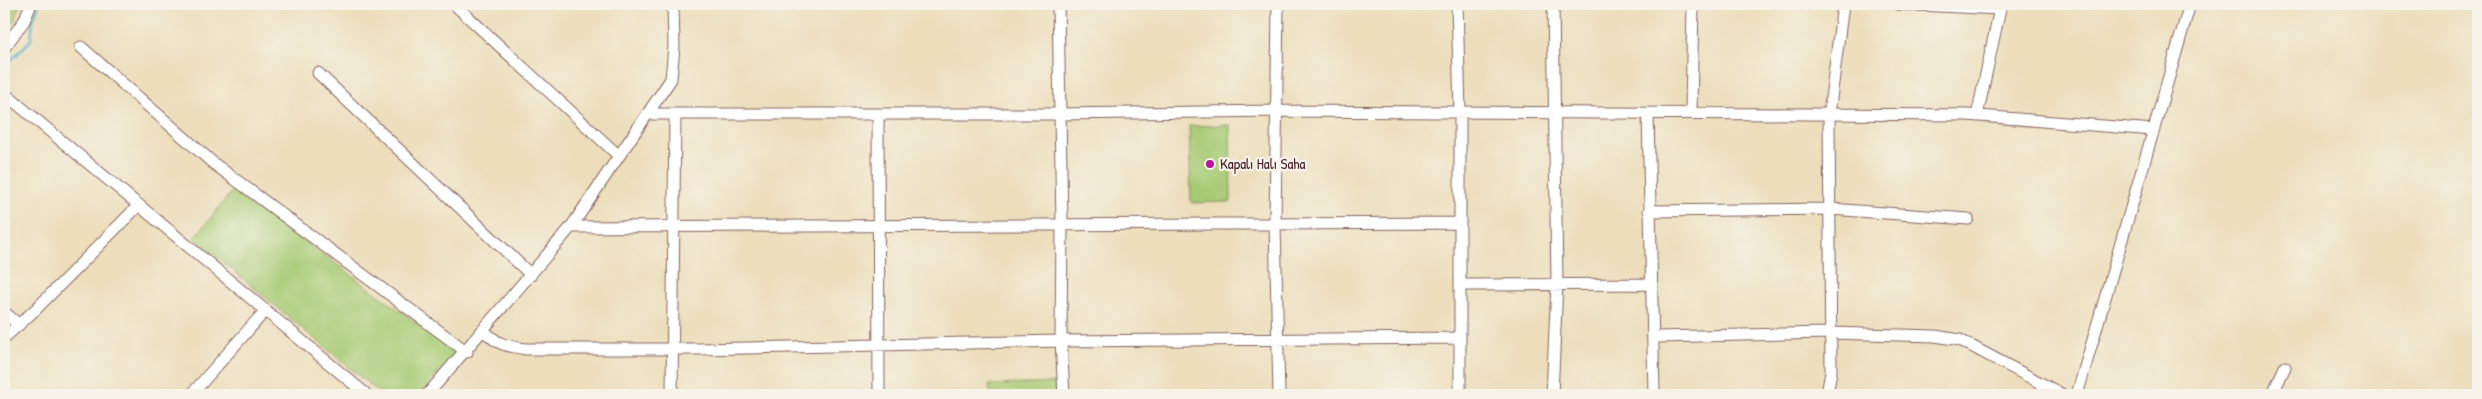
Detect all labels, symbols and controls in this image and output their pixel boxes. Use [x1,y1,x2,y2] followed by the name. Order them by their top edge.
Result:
[1220,153,1306,174] place label: Kapalı Halı Saha
[1204,158,1216,170] marker: Kapalı Halı Saha

